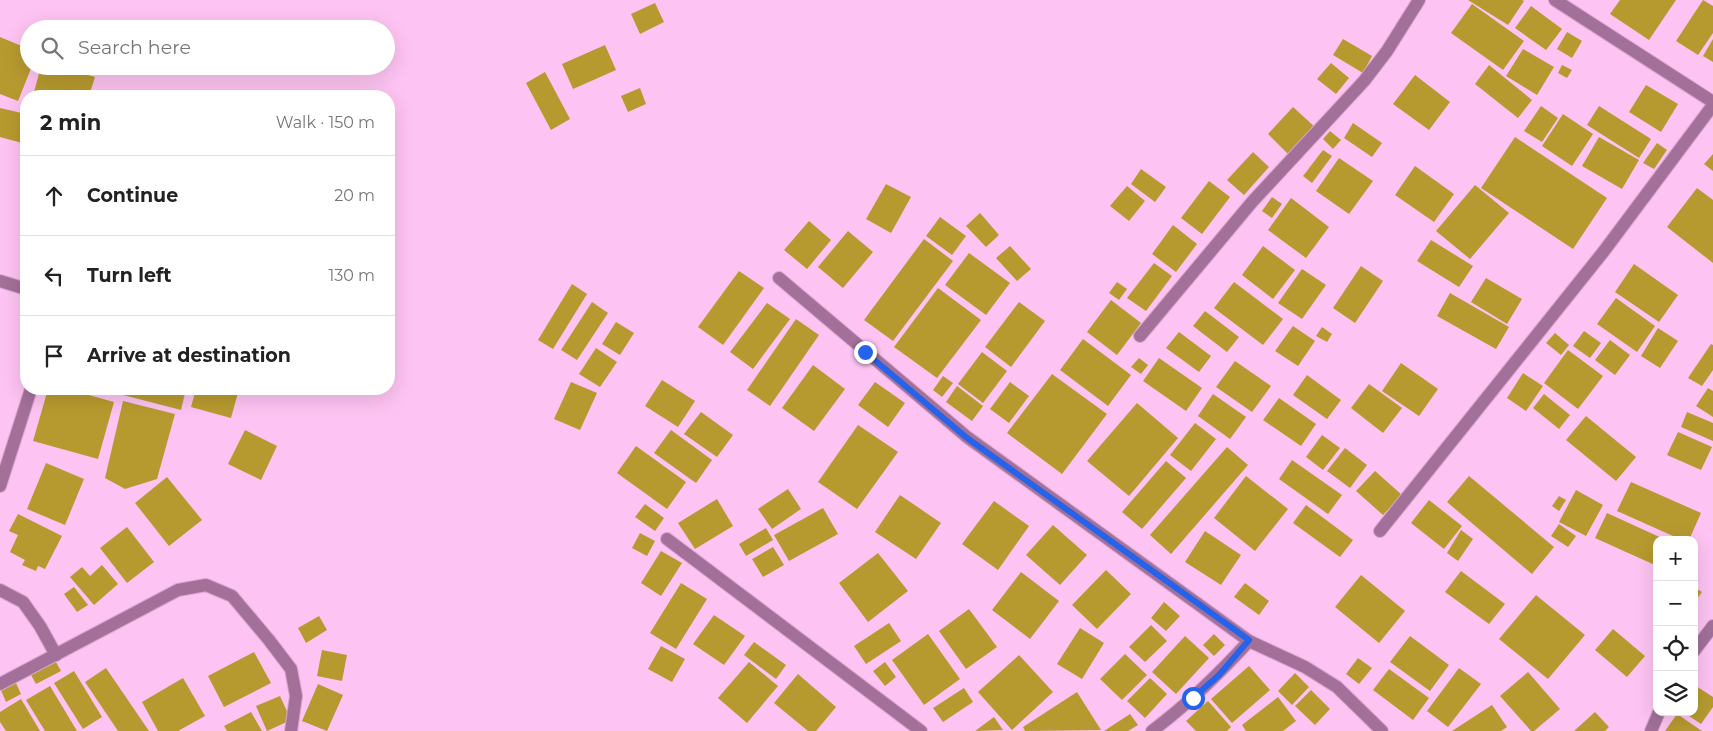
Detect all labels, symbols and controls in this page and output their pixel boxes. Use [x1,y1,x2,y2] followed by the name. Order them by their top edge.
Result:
[20,20,395,75] search box
[38,34,66,62] icon: search
[78,36,191,59] text: Search here
[40,110,101,135] text: 2 min
[276,113,375,132] text: Walk · 150 m
[40,182,68,210] icon: ahead
[87,184,178,207] text: Continue
[334,186,375,205] text: 20 m
[40,262,68,290] icon: left
[87,264,172,287] text: Turn left
[328,266,375,285] text: 130 m
[854,341,877,364] route end
[40,342,68,370] icon: arrive
[87,344,291,367] text: Arrive at destination
[1653,536,1698,716] map controls
[1653,536,1698,581] button: +
[1653,581,1698,626] button: −
[1653,626,1698,671] button: locate
[1653,671,1698,716] button: layers
[1182,687,1205,710] route start

